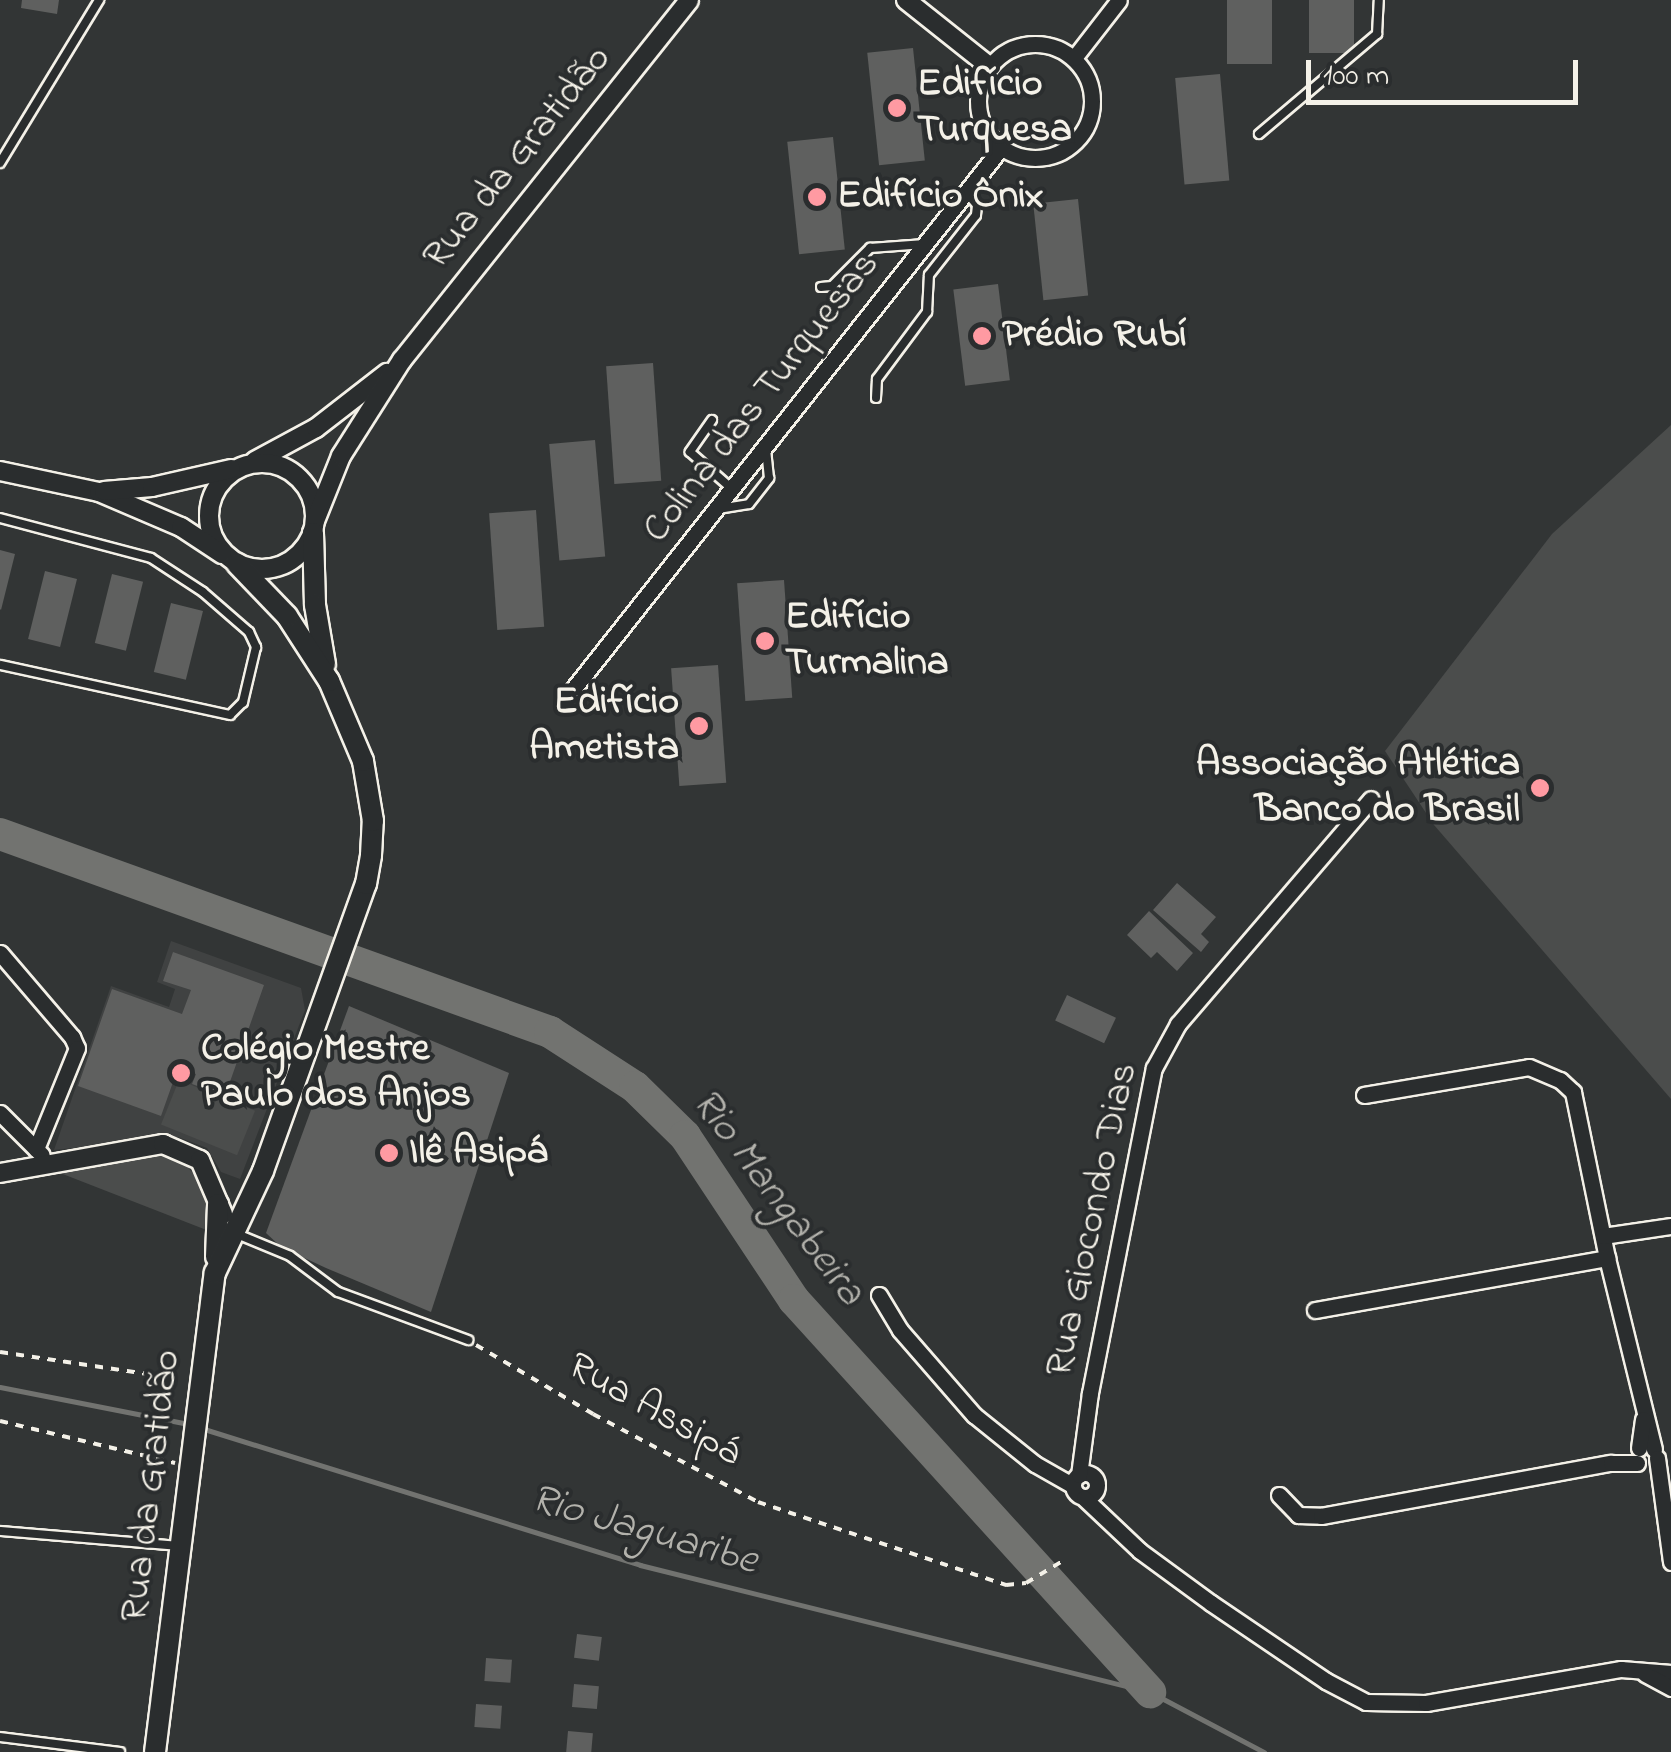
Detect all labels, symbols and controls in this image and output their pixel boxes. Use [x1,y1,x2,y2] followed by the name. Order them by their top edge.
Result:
[413,37,623,279] street label: Rua da Gratidão
[1311,40,1584,102] scale bar
[1323,55,1389,99] text: 100 m
[917,61,1072,155] place label: Edifício Turquesa
[886,97,908,119] marker: Edifício Turquesa
[837,173,1044,221] place label: Edifício Ônix
[806,186,828,208] marker: Edifício Ônix
[633,243,891,553] street label: Colina das Turquesas
[1002,312,1187,360] place label: Prédio Rubí
[971,325,993,347] marker: Prédio Rubí
[785,594,949,688] place label: Edifício Turmalina
[754,630,776,652] marker: Edifício Turmalina
[529,679,679,773] place label: Edifício Ametista
[688,715,710,737] marker: Edifício Ametista
[1196,741,1520,835] place label: Associação Atlética Banco do Brasil
[1529,777,1551,799] marker: Associação Atlética Banco do Brasil
[201,1026,471,1120] place label: Colégio Mestre Paulo dos Anjos
[1036,1059,1150,1381] street label: Rua Giocondo Dias
[170,1062,192,1084] marker: Colégio Mestre Paulo dos Anjos
[679,1080,875,1316] water label: Rio Mangabeira
[409,1129,547,1177] place label: Ilê Asipá
[378,1142,400,1164] marker: Ilê Asipá
[559,1344,749,1478] street label: Rua Assipá
[111,1347,193,1625] street label: Rua da Gratidão
[525,1475,763,1587] water label: Rio Jaguaribe

